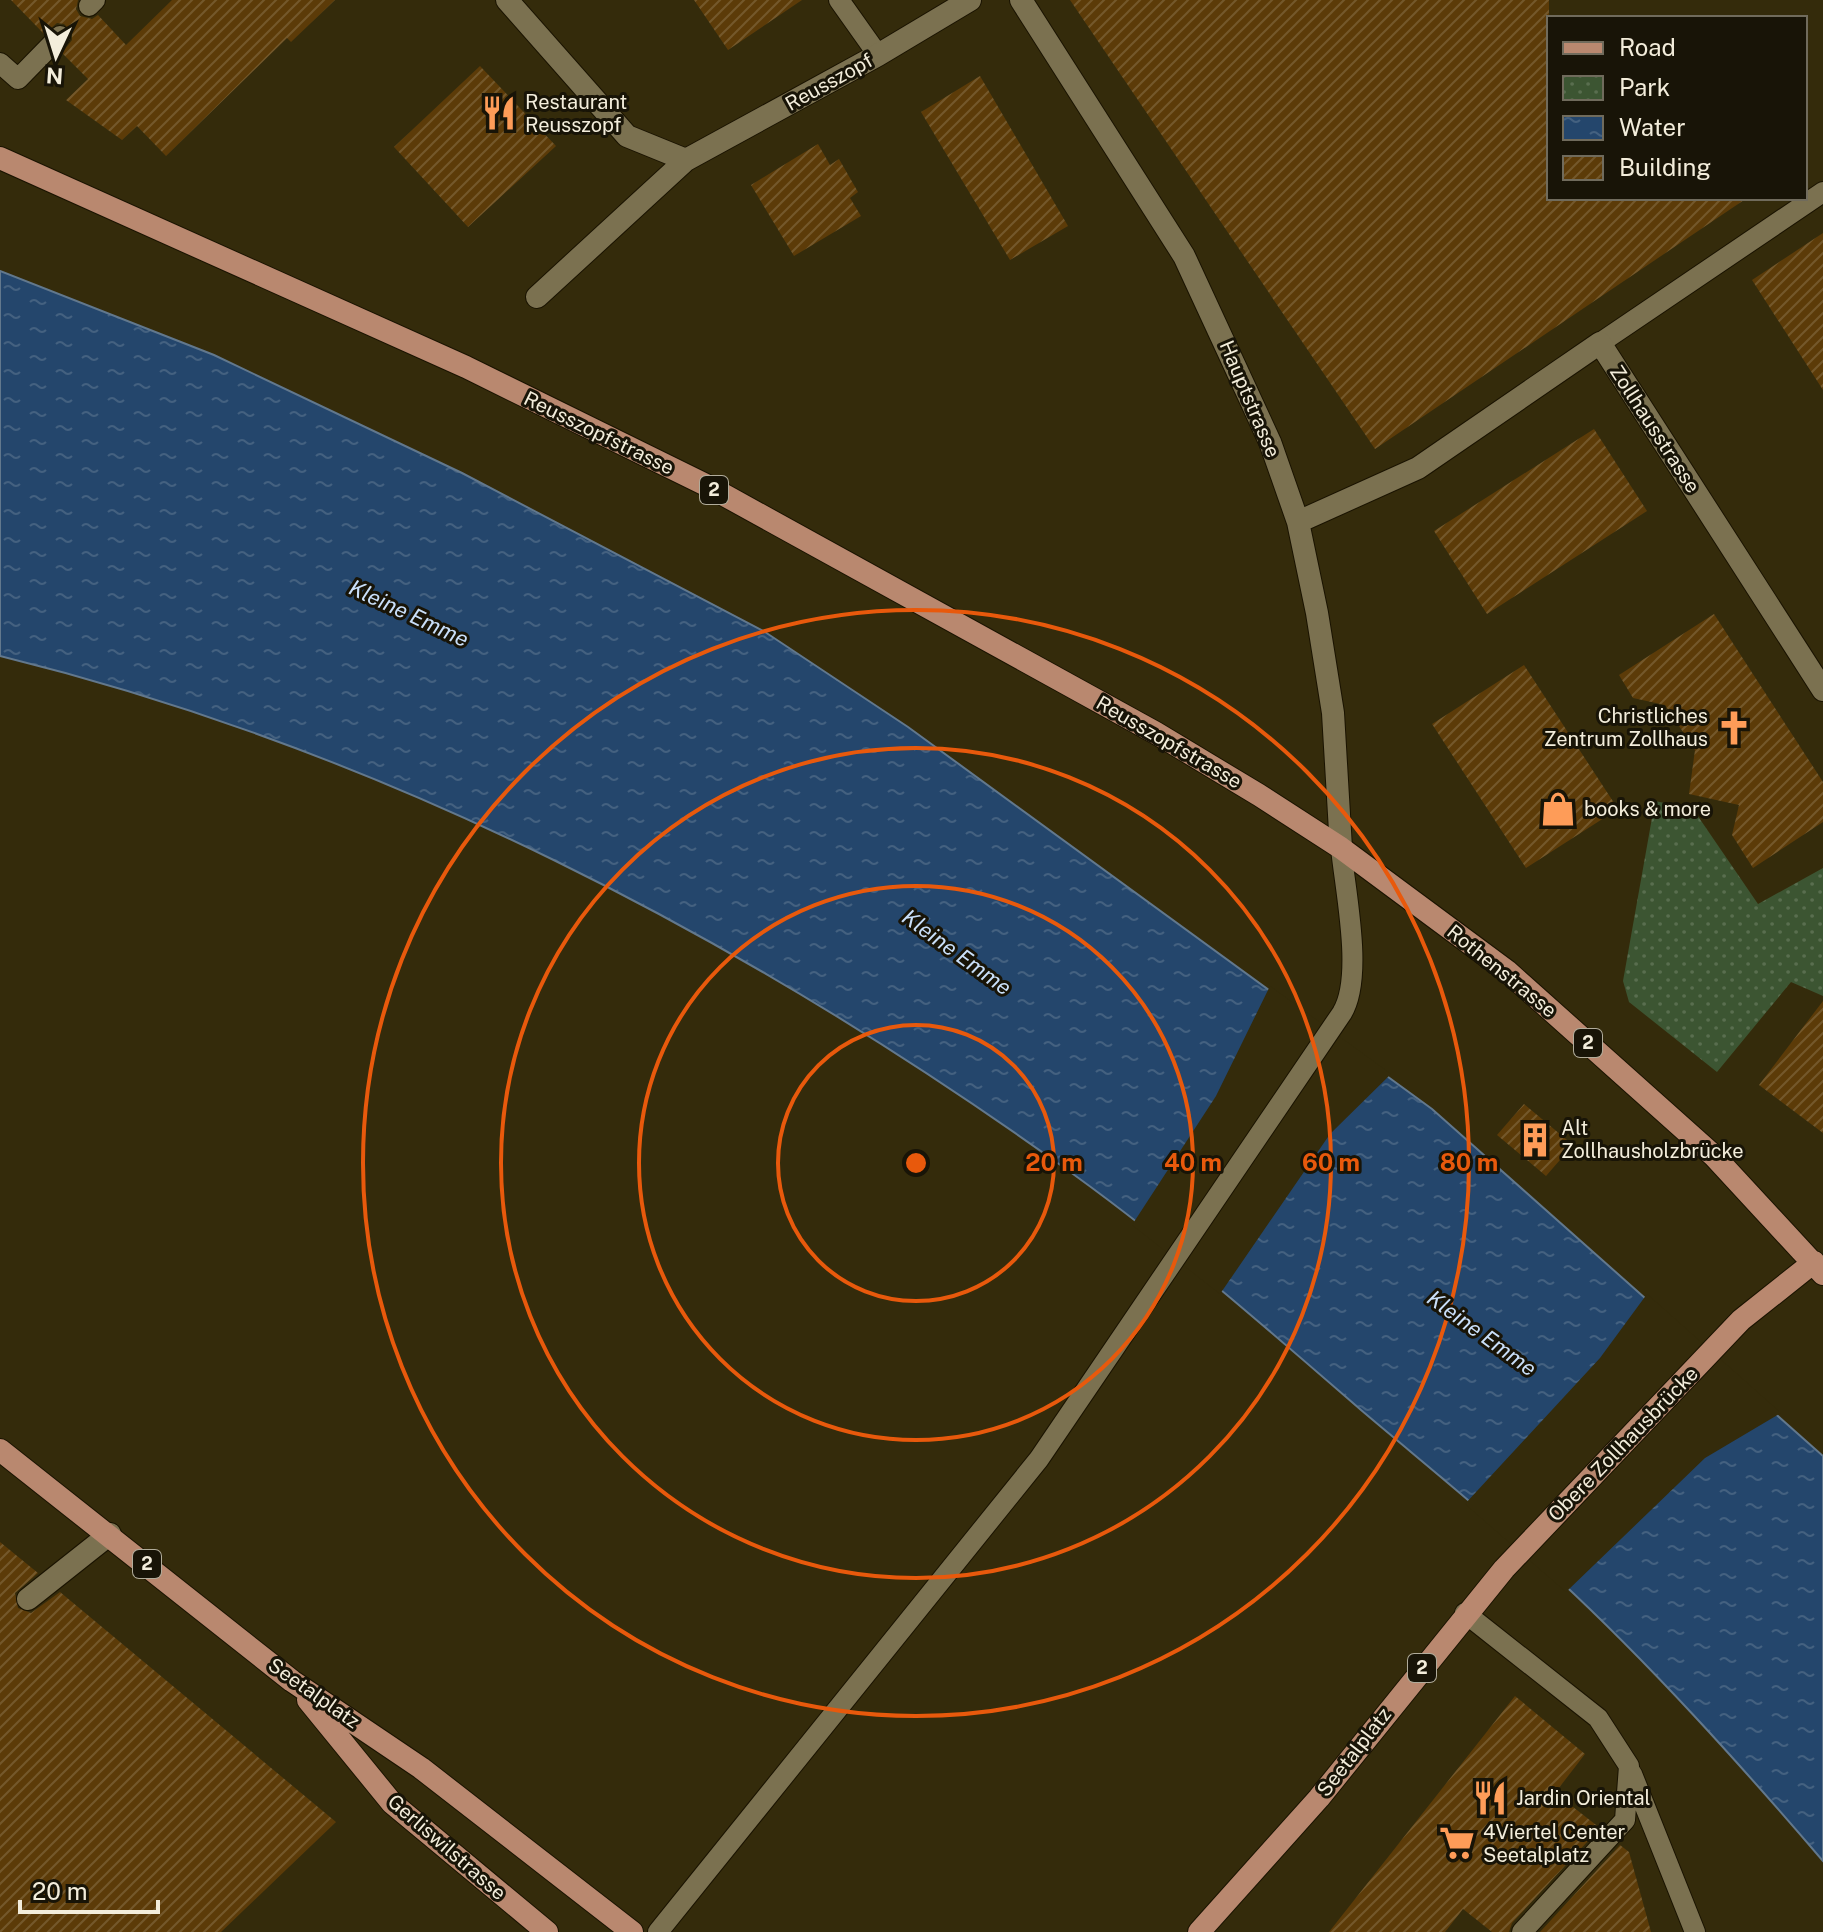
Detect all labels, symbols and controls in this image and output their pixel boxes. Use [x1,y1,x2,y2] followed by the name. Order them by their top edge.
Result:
[16,16,96,96] north arrow
[1547,16,1807,200] legend
[1619,33,1676,61] text: Road
[781,48,877,116] street label: Reusszopf
[45,62,64,90] text: N
[1619,73,1670,101] text: Park
[525,90,627,137] place label: Restaurant Reusszopf
[480,94,518,132] restaurant icon: Restaurant Reusszopf
[1619,113,1686,141] text: Water
[1619,153,1711,181] text: Building
[1215,337,1285,461] street label: Hauptstrasse
[1605,361,1705,497] street label: Zollhausstrasse
[520,386,678,480] street label: Reusszopfstrasse
[700,476,728,504] road number: 2
[345,574,473,652] water label: Kleine Emme
[1092,691,1246,793] street label: Reusszopfstrasse
[1544,704,1708,751] place label: Christliches Zentrum Zollhaus
[1715,709,1753,747] church icon: Christliches Zentrum Zollhaus
[1539,790,1577,828] shop icon: books & more
[1584,797,1711,821] place label: books & more
[897,904,1017,1000] water label: Kleine Emme
[1442,920,1562,1022] street label: Rothenstrasse
[1574,1029,1602,1057] road number: 2
[1561,1116,1744,1163] place label: Alt Zollhausholzbrücke
[1516,1121,1554,1159] building icon: Alt Zollhausholzbrücke
[1025,1148,1083,1176] text: 20 m
[1164,1148,1222,1176] text: 40 m
[1302,1148,1360,1176] text: 60 m
[1440,1148,1498,1176] text: 80 m
[902,1149,930,1177] centre of rings
[1422,1285,1542,1381] water label: Kleine Emme
[1543,1362,1703,1526] street label: Obere Zollhausbrücke
[133,1550,161,1578] road number: 2
[264,1653,364,1733] street label: Seetalplatz
[1408,1654,1436,1682] road number: 2
[1312,1703,1396,1801] street label: Seetalplatz
[1471,1779,1509,1817] restaurant icon: Jardin Oriental
[1516,1786,1651,1810] place label: Jardin Oriental
[383,1789,511,1905] street label: Gerliswilstrasse
[1483,1820,1626,1867] place label: 4Viertel Center Seetalplatz
[1438,1824,1476,1862] supermarket icon: 4Viertel Center Seetalplatz
[20,1864,158,1914] scale bar
[32,1877,88,1905] text: 20 m

